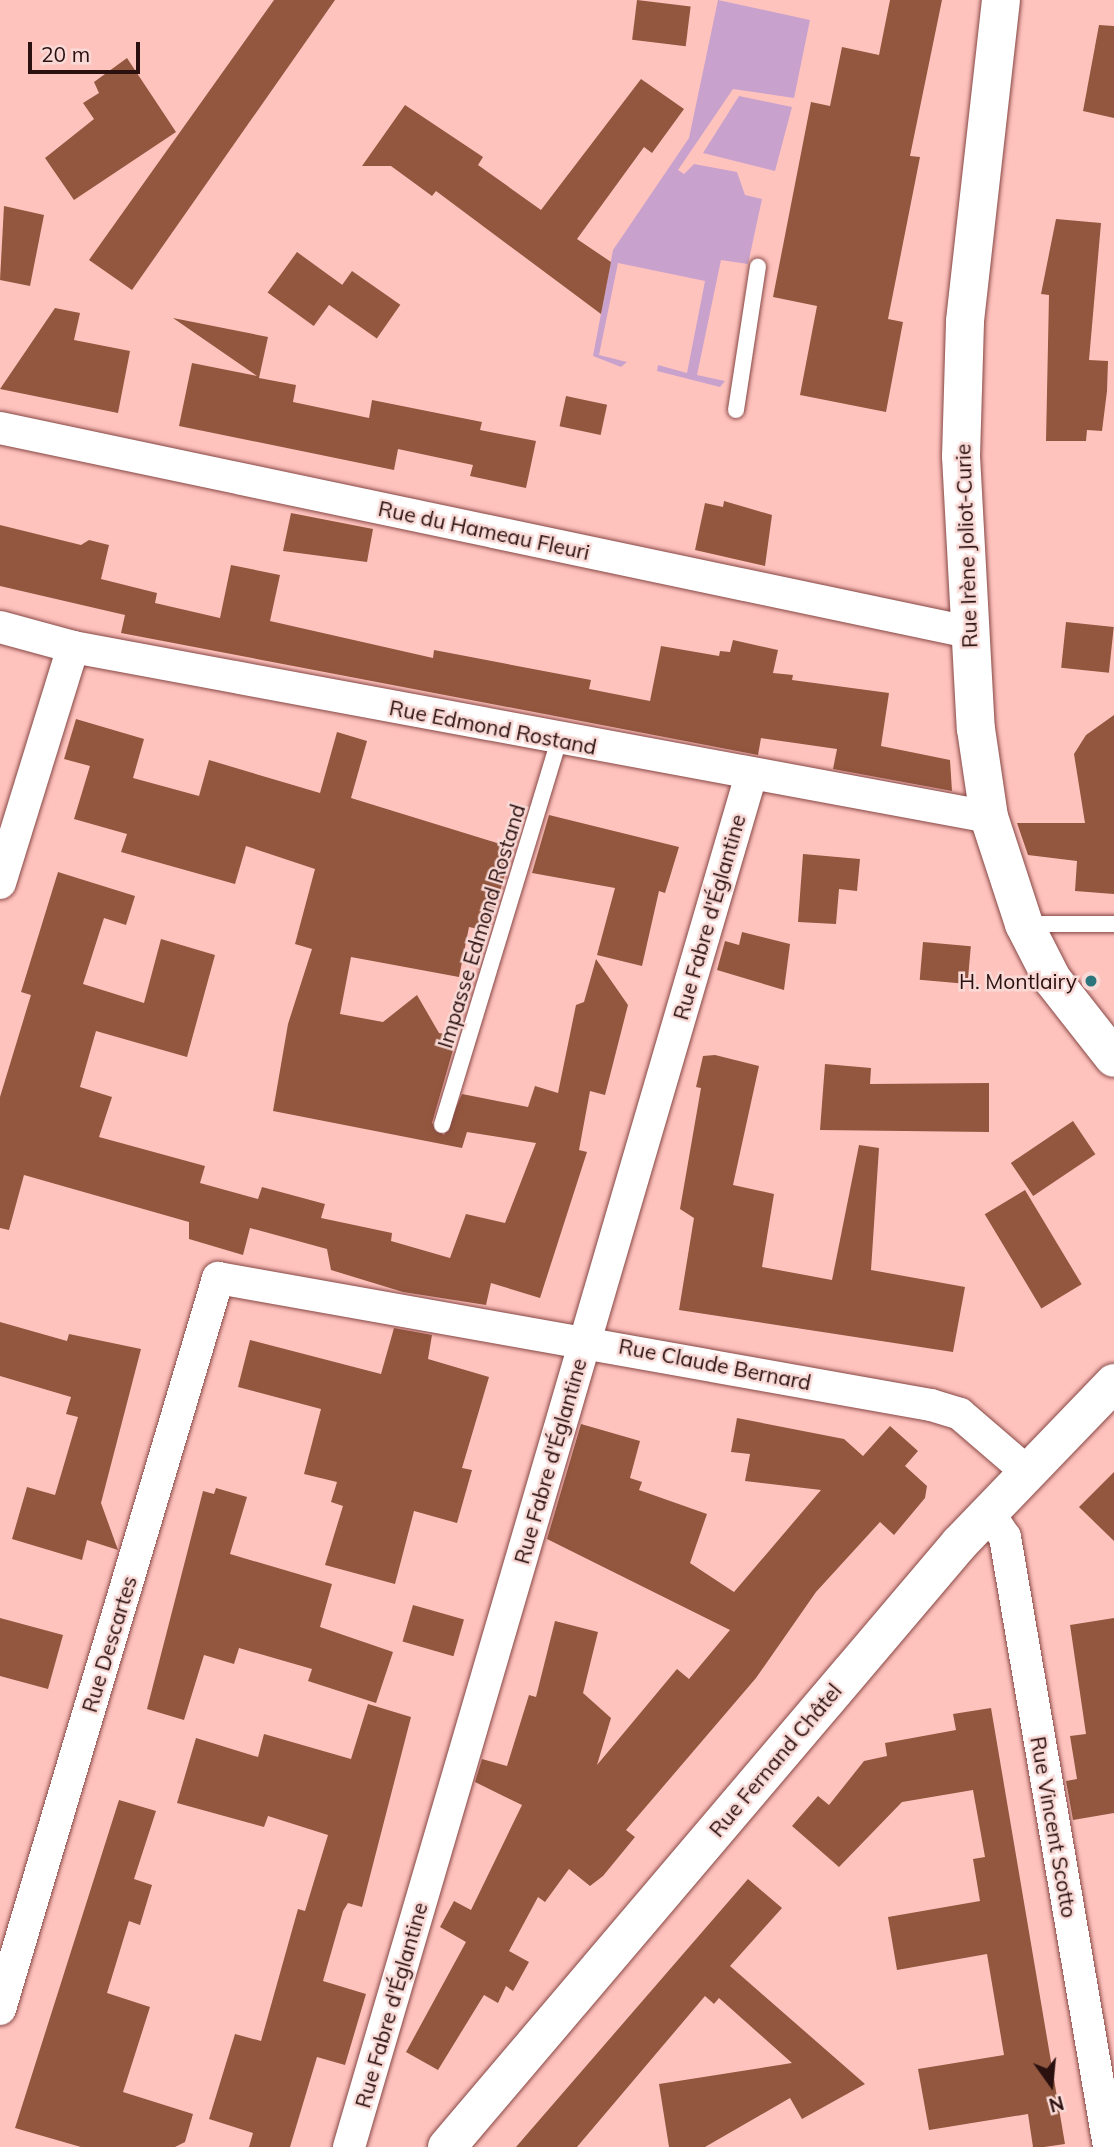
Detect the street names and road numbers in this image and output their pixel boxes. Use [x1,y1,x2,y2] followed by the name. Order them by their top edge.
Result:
[950,443,982,649] street label: Rue Irène Joliot-Curie
[376,495,592,565] street label: Rue du Hameau Fleuri
[387,695,599,759] street label: Rue Edmond Rostand
[432,801,530,1051] street label: Impasse Edmond Rostand
[668,811,750,1023] street label: Rue Fabre d'Églantine
[617,1333,813,1395] street label: Rue Claude Bernard
[509,1355,591,1567] street label: Rue Fabre d'Églantine
[76,1573,142,1715] street label: Rue Descartes
[704,1678,846,1842] street label: Rue Fernand Châtel
[1026,1734,1082,1920] street label: Rue Vincent Scotto
[350,1899,432,2111] street label: Rue Fabre d'Églantine

